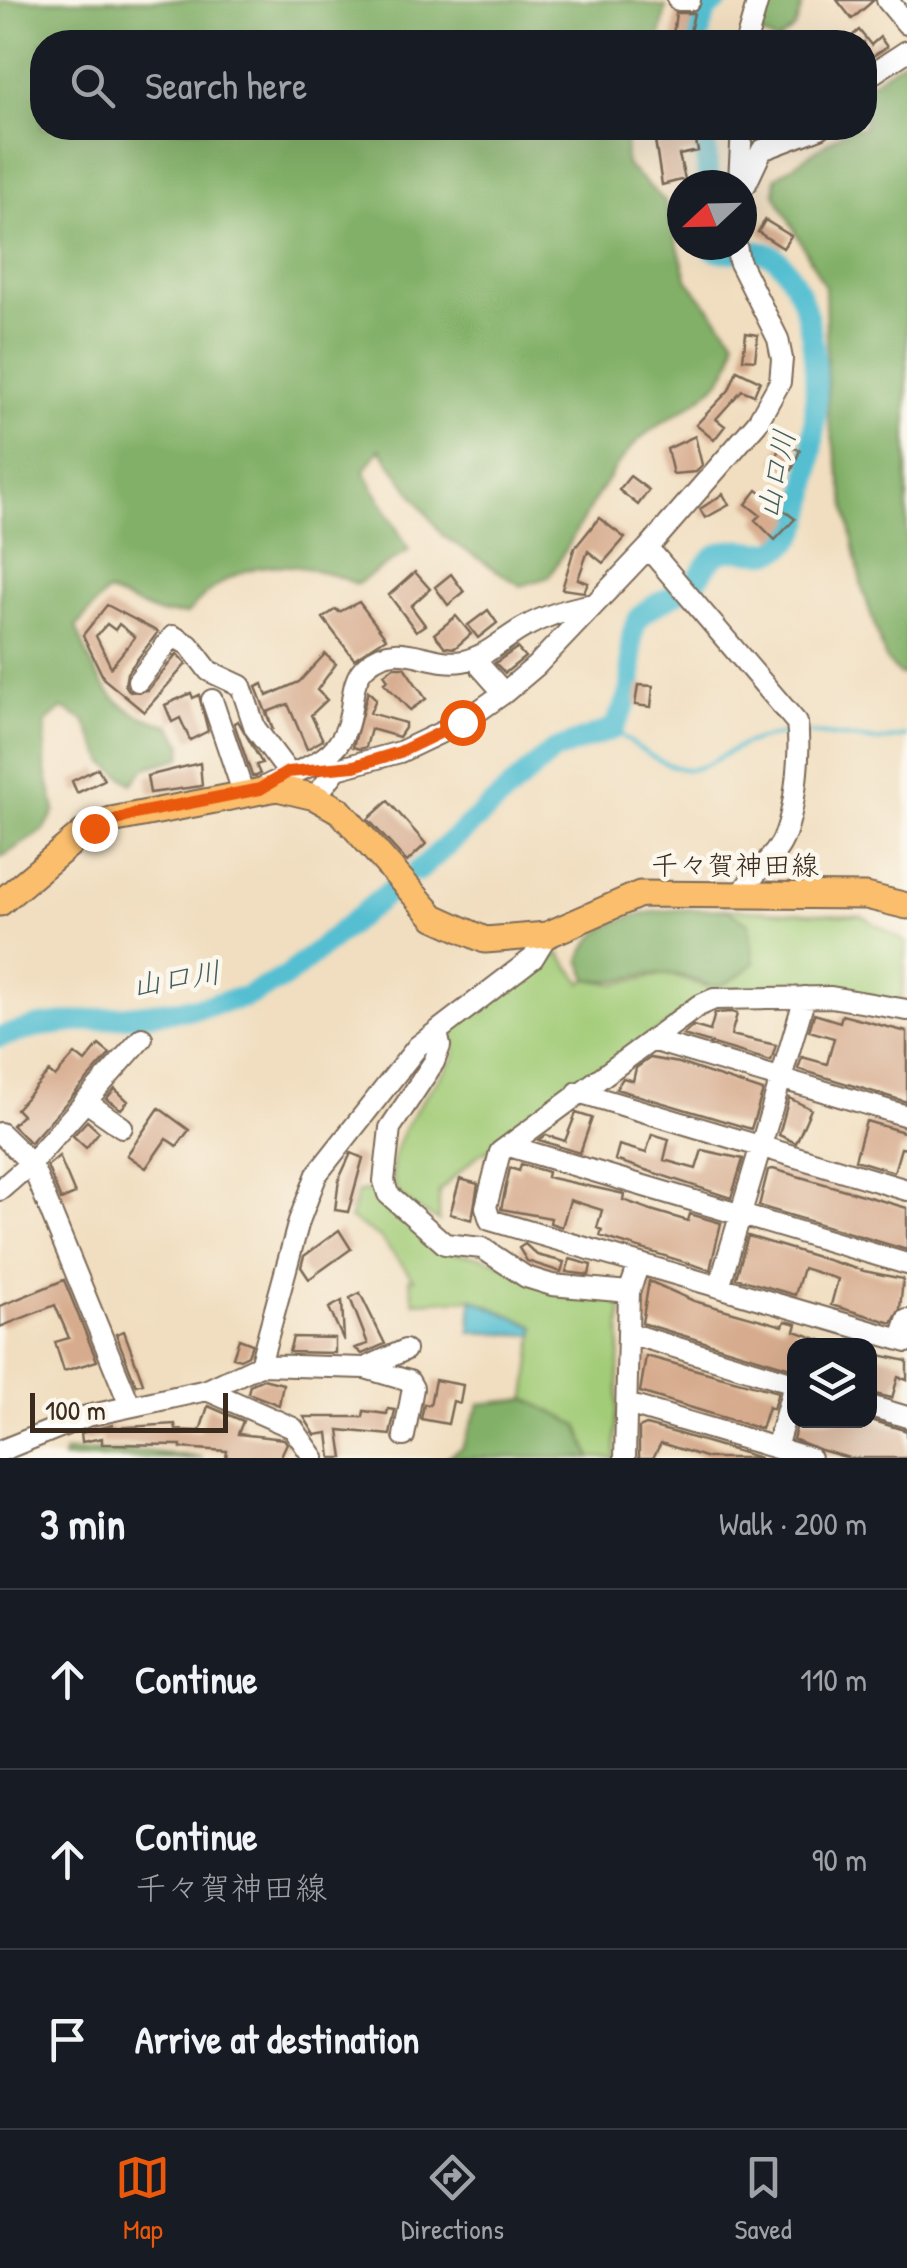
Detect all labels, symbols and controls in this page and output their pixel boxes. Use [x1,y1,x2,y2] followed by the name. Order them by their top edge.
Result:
[30,30,877,140] search box
[65,58,120,113] icon: search
[145,59,307,111] text: Search here
[667,170,757,260] north arrow
[746,426,804,522] water label: 山口川
[440,700,486,746] route start
[72,806,118,852] route end
[651,846,819,884] street label: 千々賀神田線
[128,951,224,1005] water label: 山口川
[787,1338,877,1428] map controls
[787,1338,877,1428] button: layers
[30,1388,228,1432] scale bar
[45,1391,106,1429] text: 100 m
[40,1495,125,1552] text: 3 min
[719,1502,867,1545] text: Walk · 200 m
[40,1652,95,1707] icon: ahead
[135,1653,257,1705] text: Continue
[800,1658,867,1701] text: 110 m
[135,1810,257,1862] text: Continue
[40,1832,95,1887] icon: ahead
[812,1838,867,1881] text: 90 m
[135,1866,327,1909] text: 千々賀神田線
[40,2012,95,2067] icon: arrive
[135,2013,419,2065] text: Arrive at destination
[115,2150,170,2248] tab: Map
[401,2150,504,2248] tab: Directions
[735,2150,792,2248] tab: Saved

